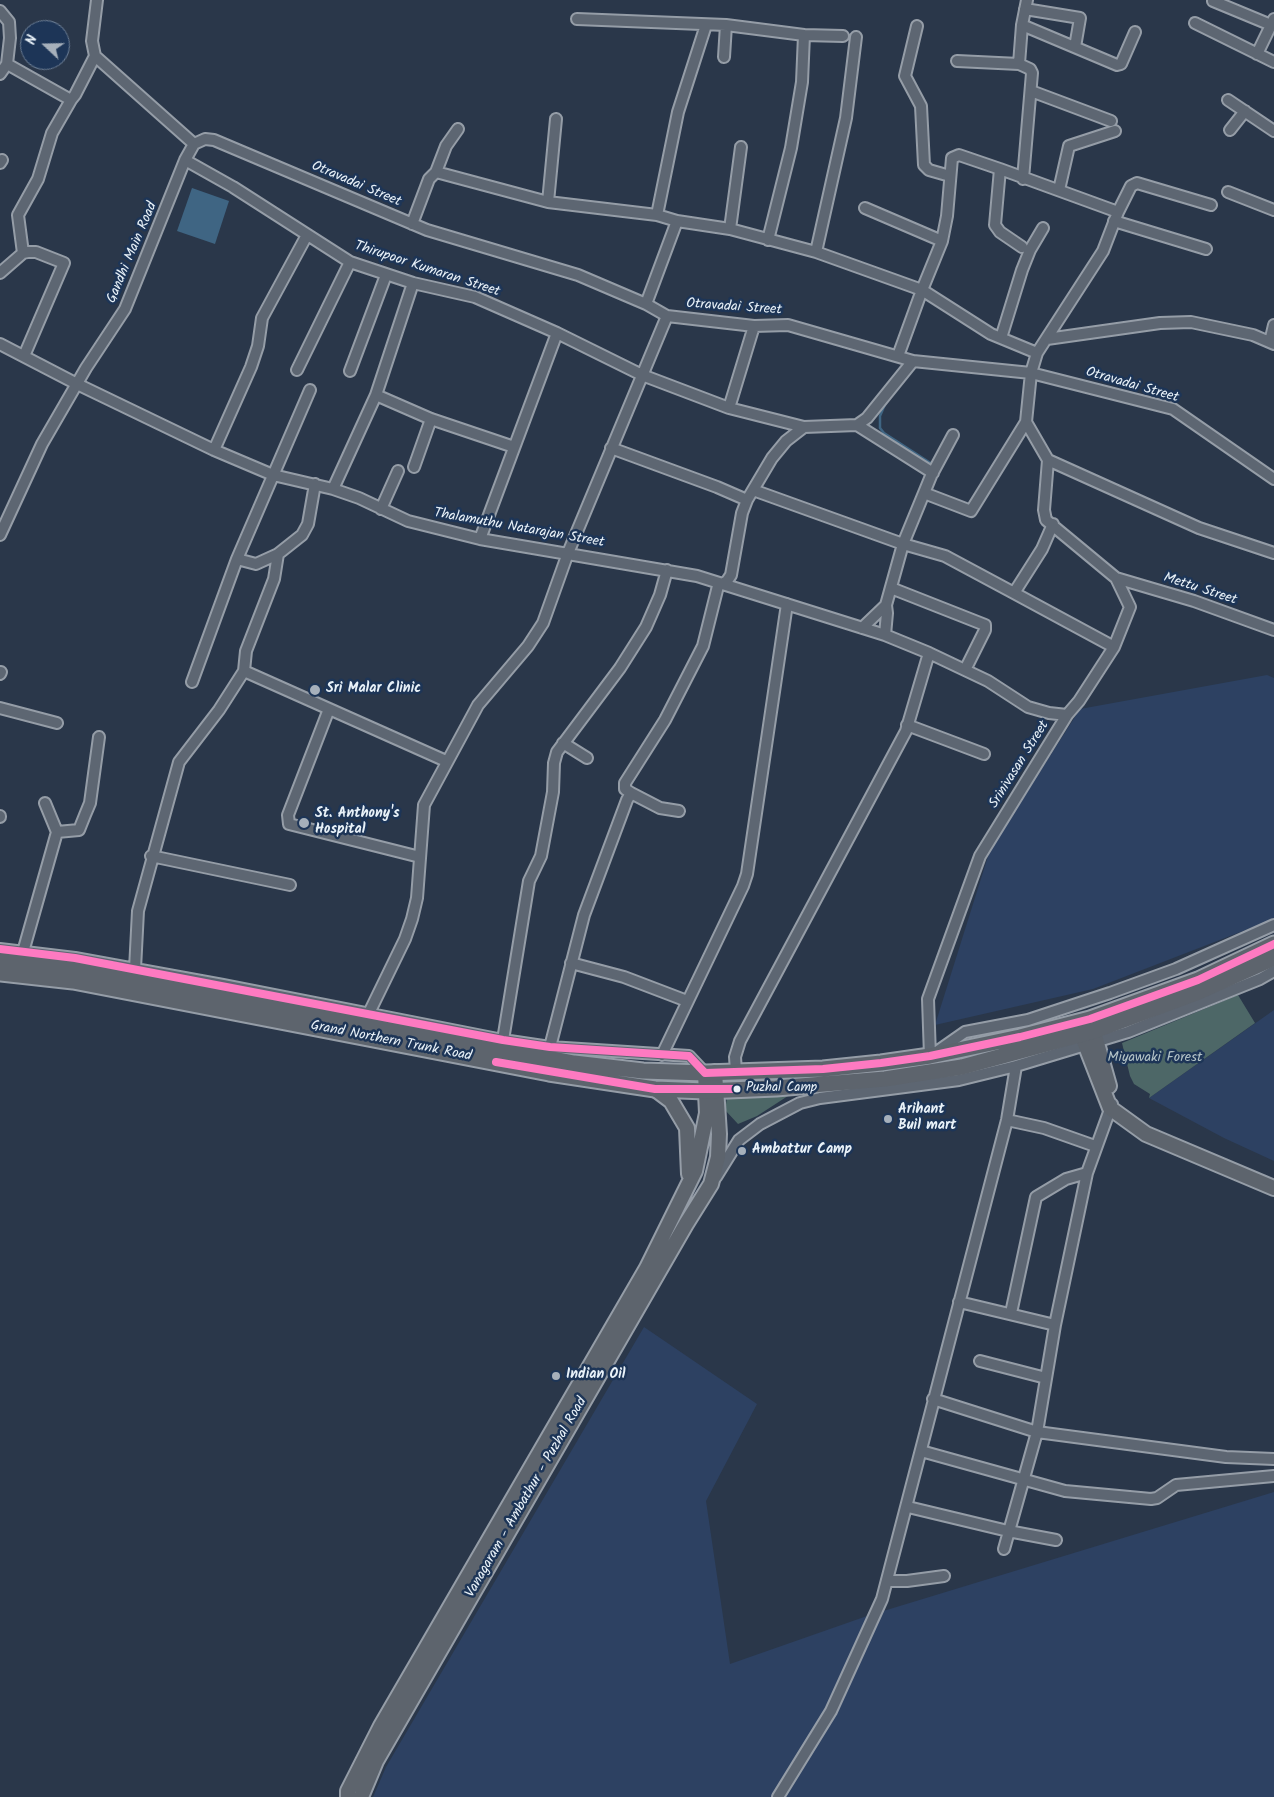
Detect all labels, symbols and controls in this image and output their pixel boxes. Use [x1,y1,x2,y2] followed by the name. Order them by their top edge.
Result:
[20,20,70,70] north arrow
[20,32,44,48] text: N
[309,159,403,211] street label: Otravadai Street
[104,200,162,306] street label: Gandhi Main Road
[352,239,502,301] street label: Thirupoor Kumaran Street
[686,296,782,320] street label: Otravadai Street
[1084,365,1180,407] street label: Otravadai Street
[433,506,605,552] street label: Thalamuthu Natarajan Street
[1161,570,1239,610] street label: Mettu Street
[326,682,421,698] place label: Sri Malar Clinic
[308,683,322,697] marker: Sri Malar Clinic
[986,718,1054,812] street label: Srinivasan Street
[315,807,400,840] place label: St. Anthony's Hospital
[297,816,311,830] marker: St. Anthony's Hospital
[309,1018,473,1066] street label: Grand Northern Trunk Road
[1108,1051,1202,1067] park label: Miyawaki Forest
[746,1081,817,1097] place label: Puzhal Camp
[732,1084,742,1094] marker: Puzhal Camp
[898,1103,956,1136] place label: Arihant Buil mart
[882,1113,894,1125] marker: Arihant Buil mart
[752,1143,852,1159] place label: Ambattur Camp
[736,1145,748,1157] marker: Ambattur Camp
[566,1368,626,1384] place label: Indian Oil
[550,1370,562,1382] marker: Indian Oil
[463,1395,591,1601] street label: Vanagaram - Ambathur - Puzhal Road

